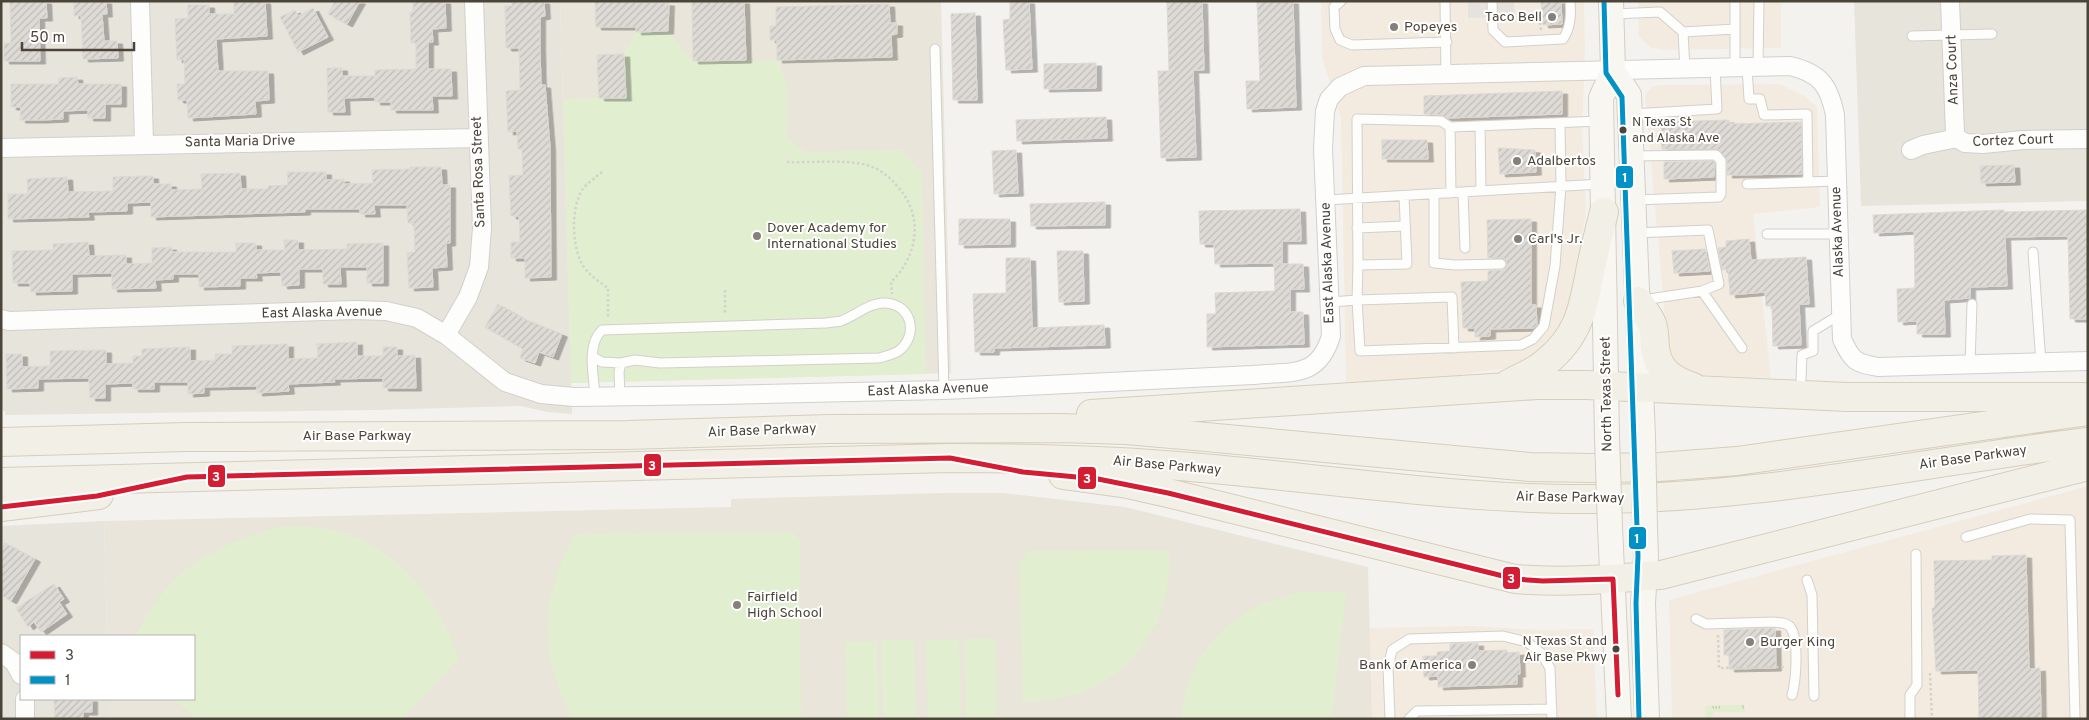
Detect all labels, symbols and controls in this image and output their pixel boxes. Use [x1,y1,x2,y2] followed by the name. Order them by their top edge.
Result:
[1485,9,1542,26] place label: Taco Bell
[1546,11,1558,23] marker: Taco Bell
[1404,19,1457,36] place label: Popeyes
[22,20,135,52] scale bar
[1388,21,1400,33] marker: Popeyes
[30,29,65,48] text: 50 m
[1943,34,1963,106] street label: Anza Court
[1632,115,1719,147] place label: N Texas St and Alaska Ave
[469,116,489,228] street label: Santa Rosa Street
[1618,125,1628,135] marker: N Texas St and Alaska Ave
[1972,131,2054,151] street label: Cortez Court
[185,133,295,151] street label: Santa Maria Drive
[1527,153,1596,170] place label: Adalbertos
[1511,155,1523,167] marker: Adalbertos
[1615,165,1634,189] line badge: 1
[1622,170,1628,187] text: 1
[1828,186,1848,278] street label: Alaska Avenue
[1317,202,1339,324] street label: East Alaska Avenue
[767,220,897,253] place label: Dover Academy for International Studies
[751,230,763,242] marker: Dover Academy for International Studies
[1528,231,1582,248] place label: Carl's Jr.
[1512,233,1524,245] marker: Carl's Jr.
[261,303,383,323] street label: East Alaska Avenue
[1597,336,1617,452] street label: North Texas Street
[867,379,989,401] street label: East Alaska Avenue
[707,421,817,441] street label: Air Base Parkway
[302,428,412,445] street label: Air Base Parkway
[1918,442,2028,474] street label: Air Base Parkway
[643,453,662,477] line badge: 3
[1112,453,1222,479] street label: Air Base Parkway
[648,458,656,475] text: 3
[207,464,226,488] line badge: 3
[1077,466,1097,490] line badge: 3
[212,469,220,486] text: 3
[1083,471,1091,488] text: 3
[1515,489,1625,507] street label: Air Base Parkway
[1628,526,1647,550] line badge: 1
[1634,531,1640,548] text: 1
[1502,566,1521,590] line badge: 3
[1507,571,1515,588] text: 3
[747,589,822,622] place label: Fairfield High School
[731,599,743,611] marker: Fairfield High School
[1522,634,1607,666] place label: N Texas St and Air Base Pkwy
[1760,634,1835,651] place label: Burger King
[20,635,195,700] legend
[1744,636,1756,648] marker: Burger King
[1611,644,1621,654] marker: N Texas St and Air Base Pkwy
[65,647,74,666] text: 3
[1359,657,1462,674] place label: Bank of America
[1466,659,1478,671] marker: Bank of America
[65,672,71,691] text: 1

